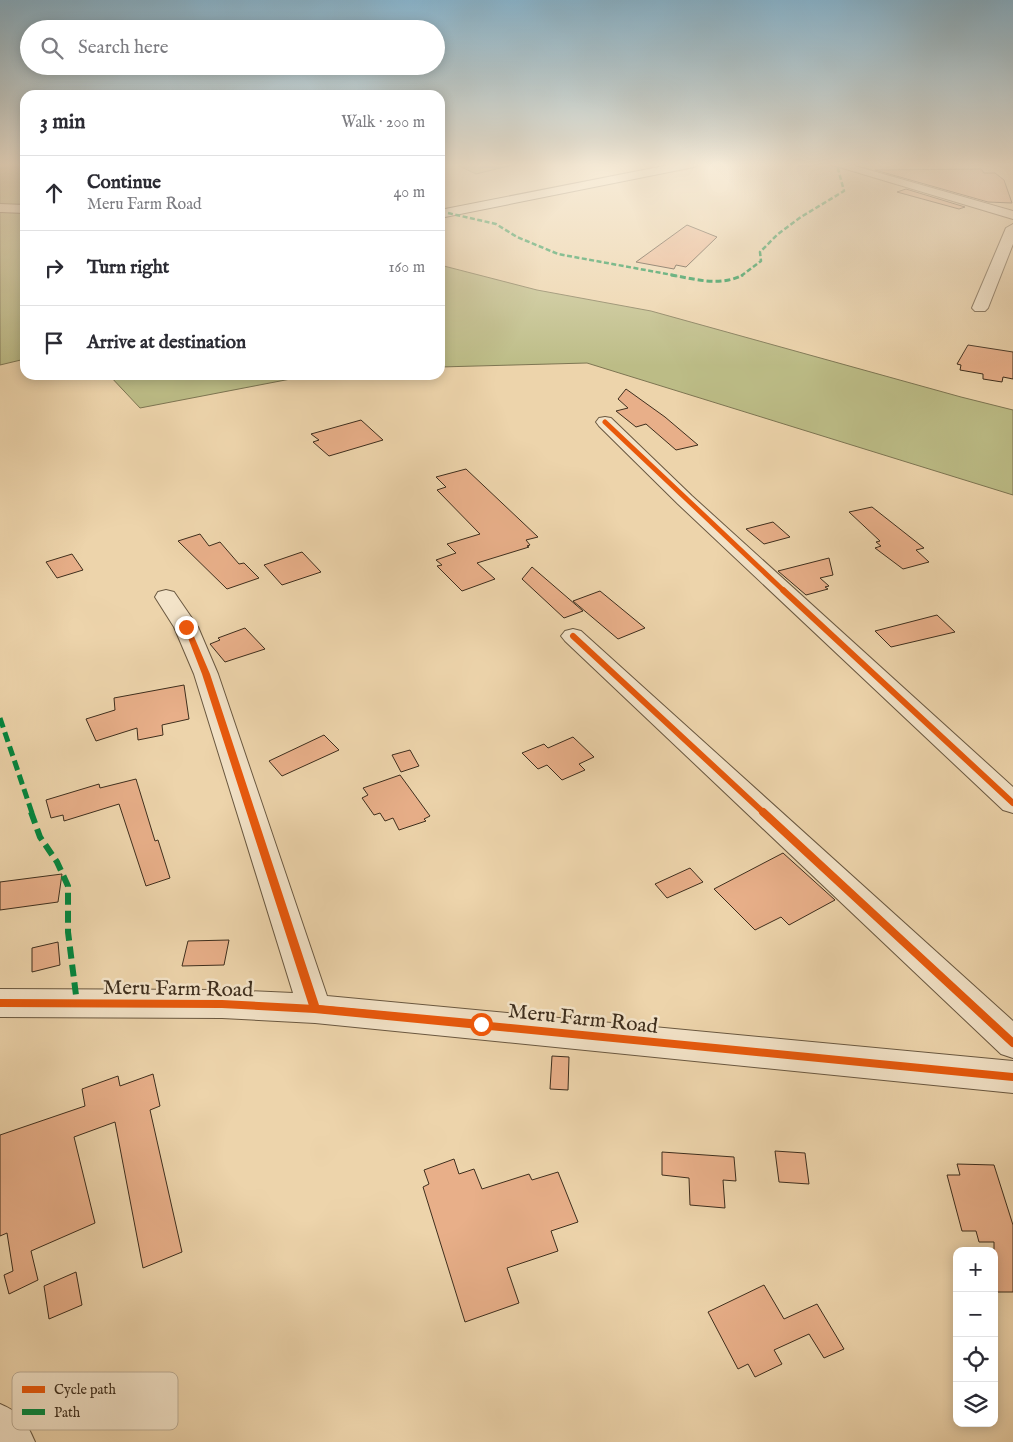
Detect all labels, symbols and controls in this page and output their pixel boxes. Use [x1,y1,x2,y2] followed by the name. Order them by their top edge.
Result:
[20,20,445,75] search box
[38,34,66,62] icon: search
[78,36,169,60] text: Search here
[40,109,85,136] text: 3 min
[341,113,425,133] text: Walk · 200 m
[87,171,161,195] text: Continue
[40,179,68,207] icon: ahead
[393,183,425,203] text: 40 m
[87,195,202,215] text: Meru Farm Road
[40,254,68,282] icon: right
[87,256,169,280] text: Turn right
[389,258,425,278] text: 160 m
[40,329,68,357] icon: arrive
[87,331,246,355] text: Arrive at destination
[175,616,198,639] route end
[103,975,254,1004] street label: Meru Farm Road
[507,998,660,1041] street label: Meru Farm Road
[470,1013,493,1036] route start
[953,1247,998,1427] map controls
[953,1247,998,1292] button: +
[953,1292,998,1337] button: −
[953,1337,998,1382] button: locate
[12,1372,178,1430] legend
[54,1381,116,1399] text: Cycle path
[953,1382,998,1427] button: layers
[54,1404,81,1422] text: Path

